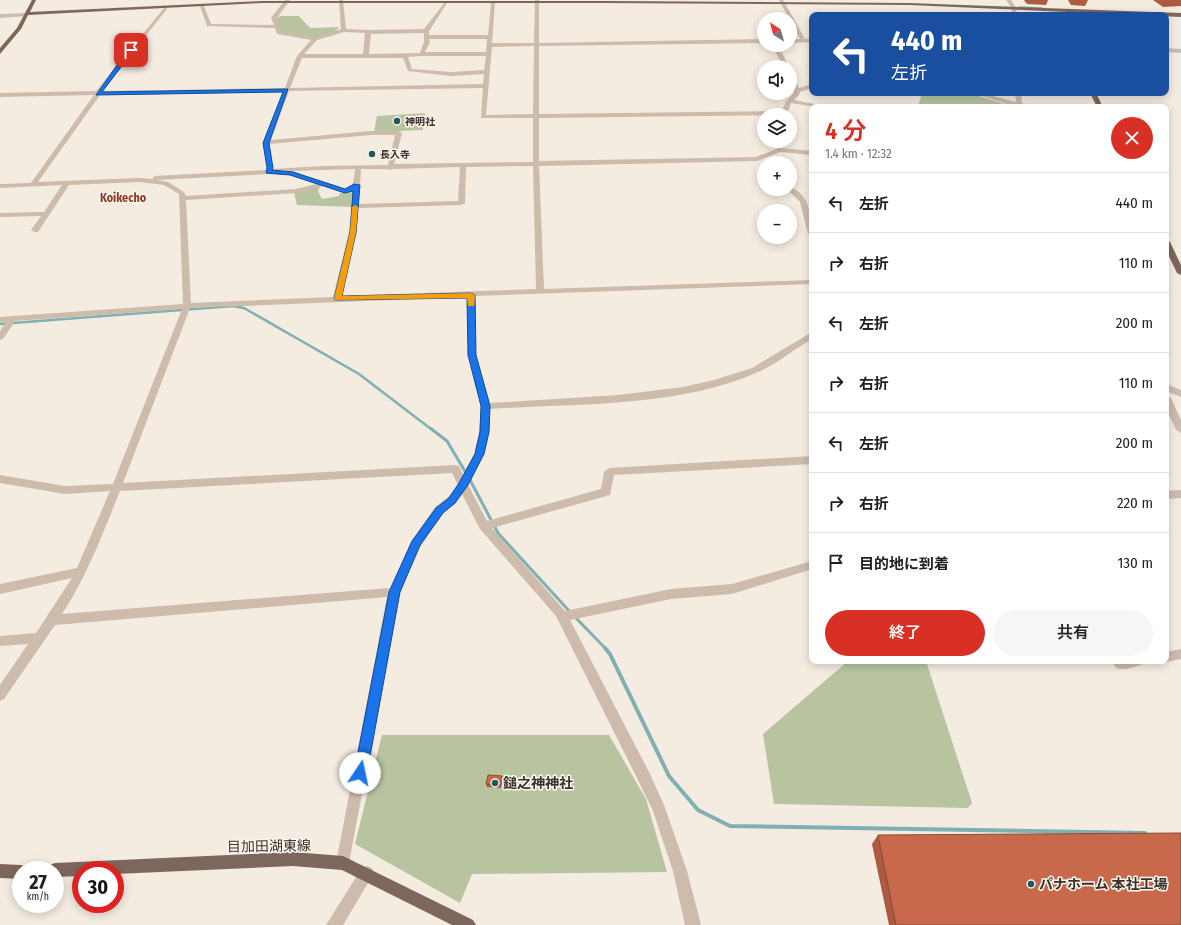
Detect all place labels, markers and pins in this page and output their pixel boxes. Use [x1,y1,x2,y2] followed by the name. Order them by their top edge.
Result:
[114,33,148,67] pin
[392,116,402,126] marker: 神明社
[405,116,436,128] place label: 神明社
[367,149,377,159] marker: 長入寺
[380,149,410,161] place label: 長入寺
[503,775,573,792] place label: 鎚之神神社
[490,778,500,788] marker: 鎚之神神社
[1039,876,1168,893] place label: パナホーム 本社工場
[1026,879,1036,889] marker: パナホーム 本社工場

